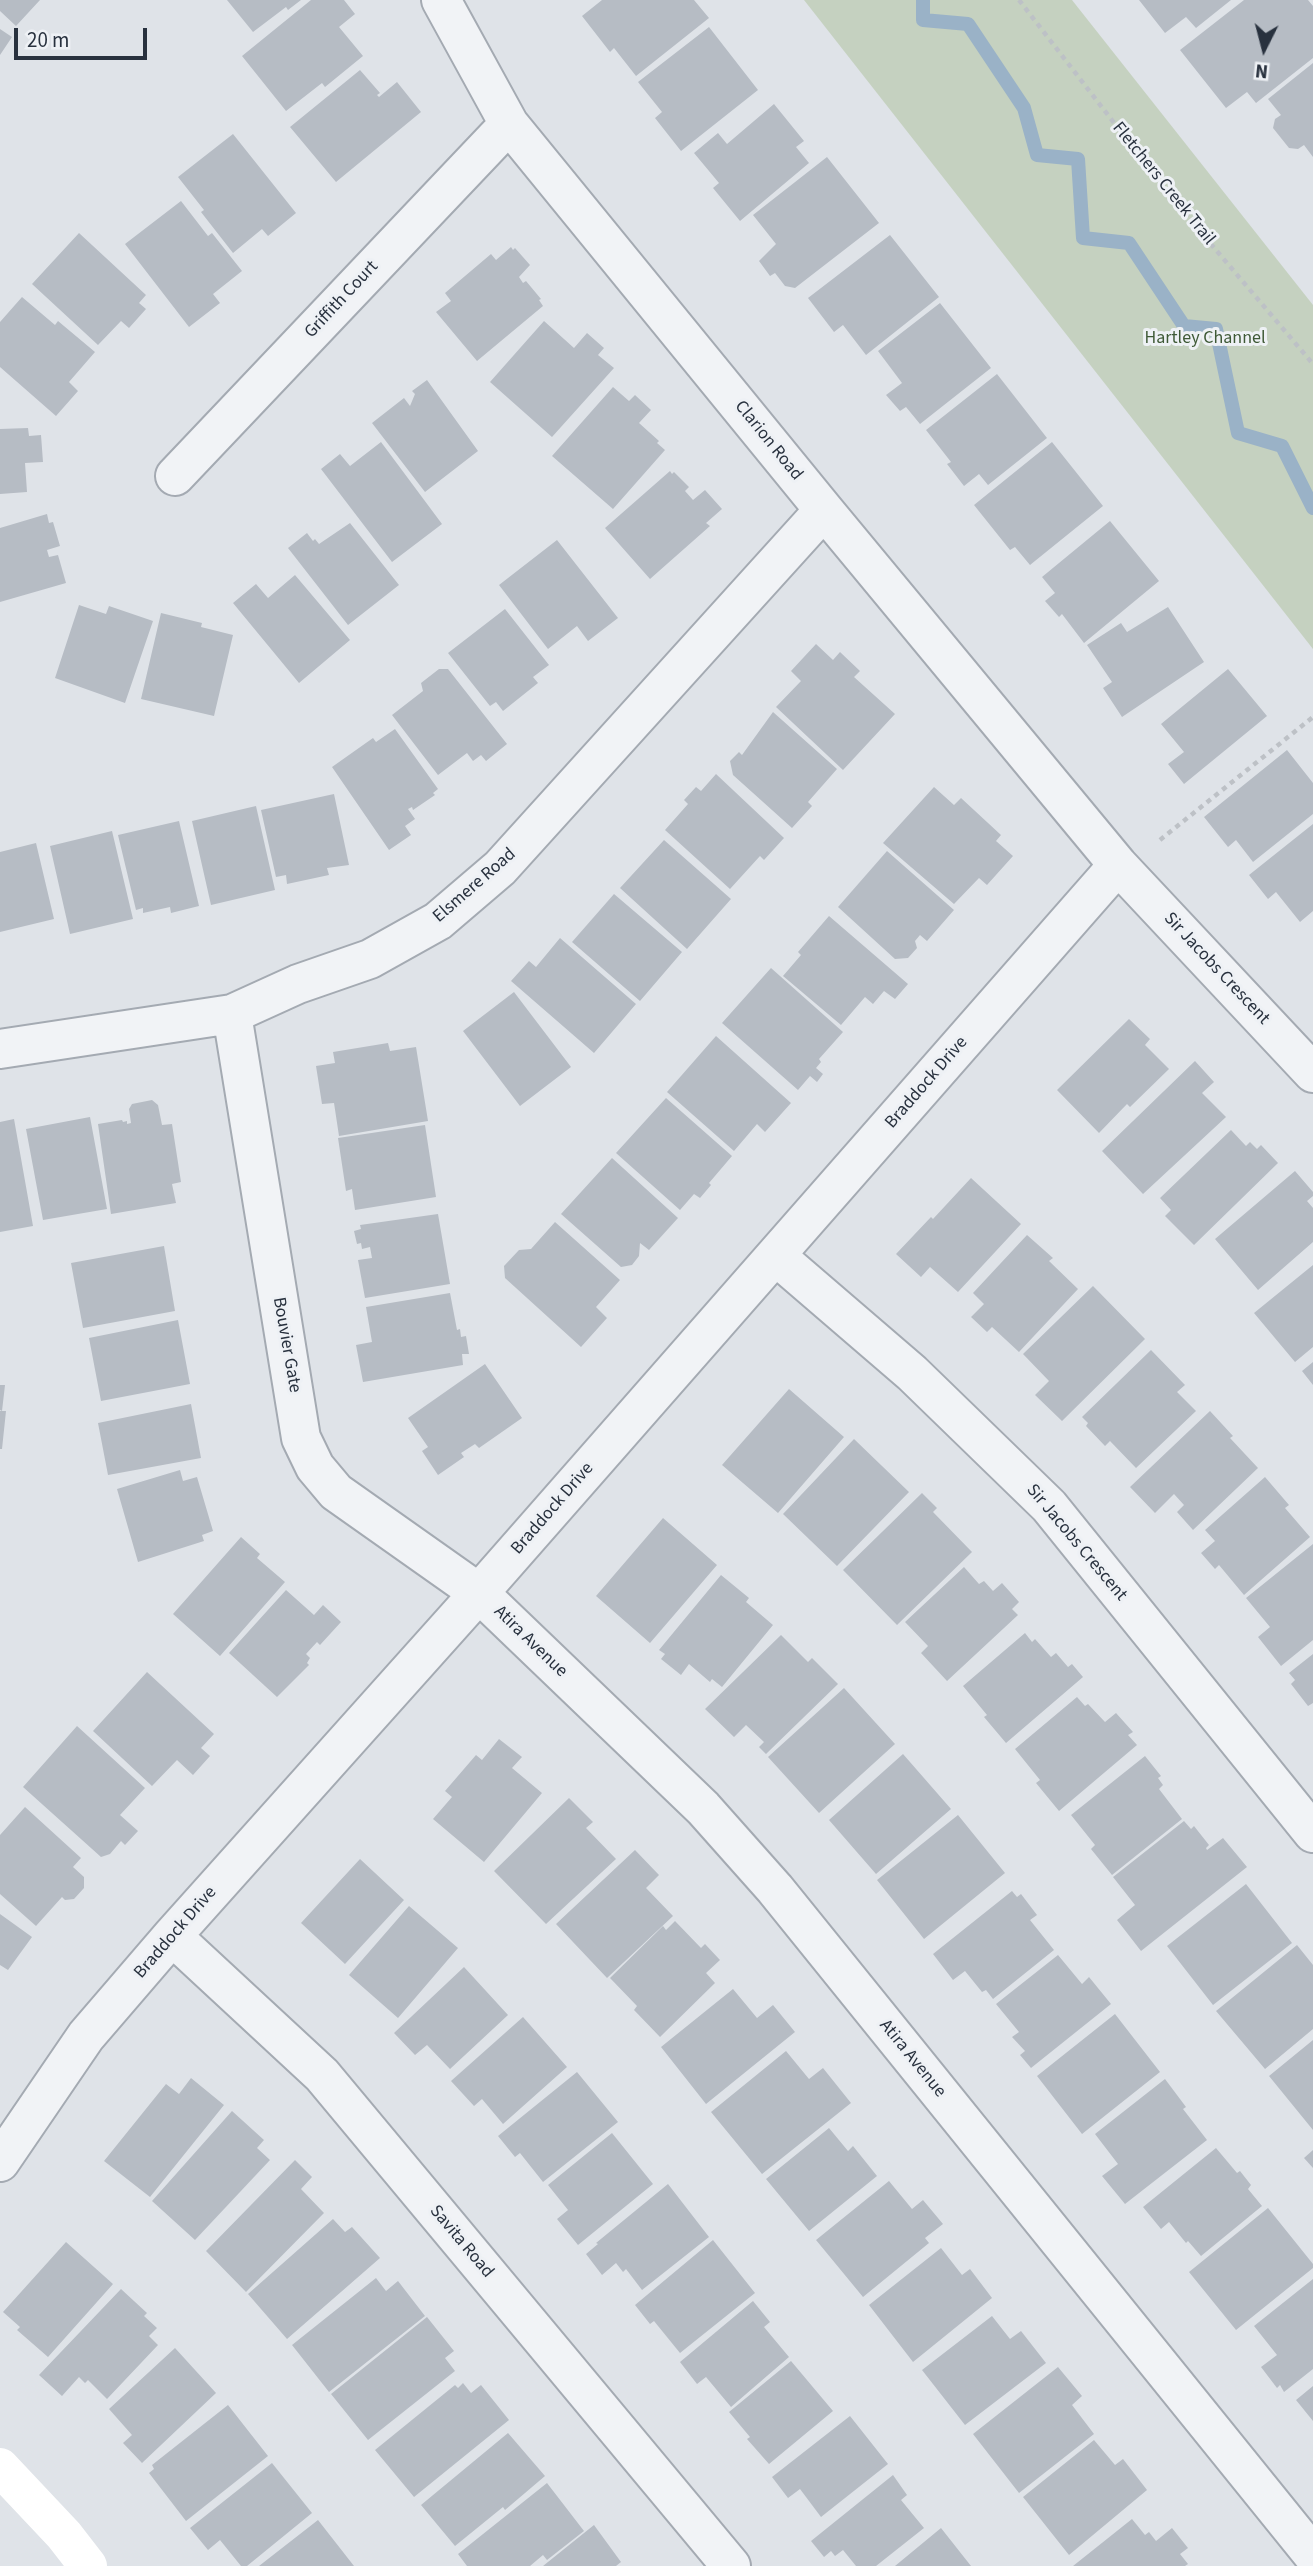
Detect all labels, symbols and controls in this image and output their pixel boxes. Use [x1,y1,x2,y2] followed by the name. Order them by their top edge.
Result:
[18,14,150,58] scale bar
[1229,14,1299,84] north arrow
[27,25,69,55] text: 20 m
[1254,56,1269,84] text: N
[1107,118,1219,250] street label: Fletchers Creek Trail
[301,257,383,343] street label: Griffith Court
[1144,328,1266,350] park label: Hartley Channel
[729,397,807,485] street label: Clarion Road
[429,844,521,928] street label: Elsmere Road
[1158,908,1274,1030] street label: Sir Jacobs Crescent
[881,1033,973,1133] street label: Braddock Drive
[267,1296,305,1394] street label: Bouvier Gate
[507,1459,599,1559] street label: Braddock Drive
[1021,1480,1131,1606] street label: Sir Jacobs Crescent
[489,1602,571,1682] street label: Atira Avenue
[130,1883,222,1983] street label: Braddock Drive
[874,2016,950,2102] street label: Atira Avenue
[424,2201,498,2283] street label: Savita Road

